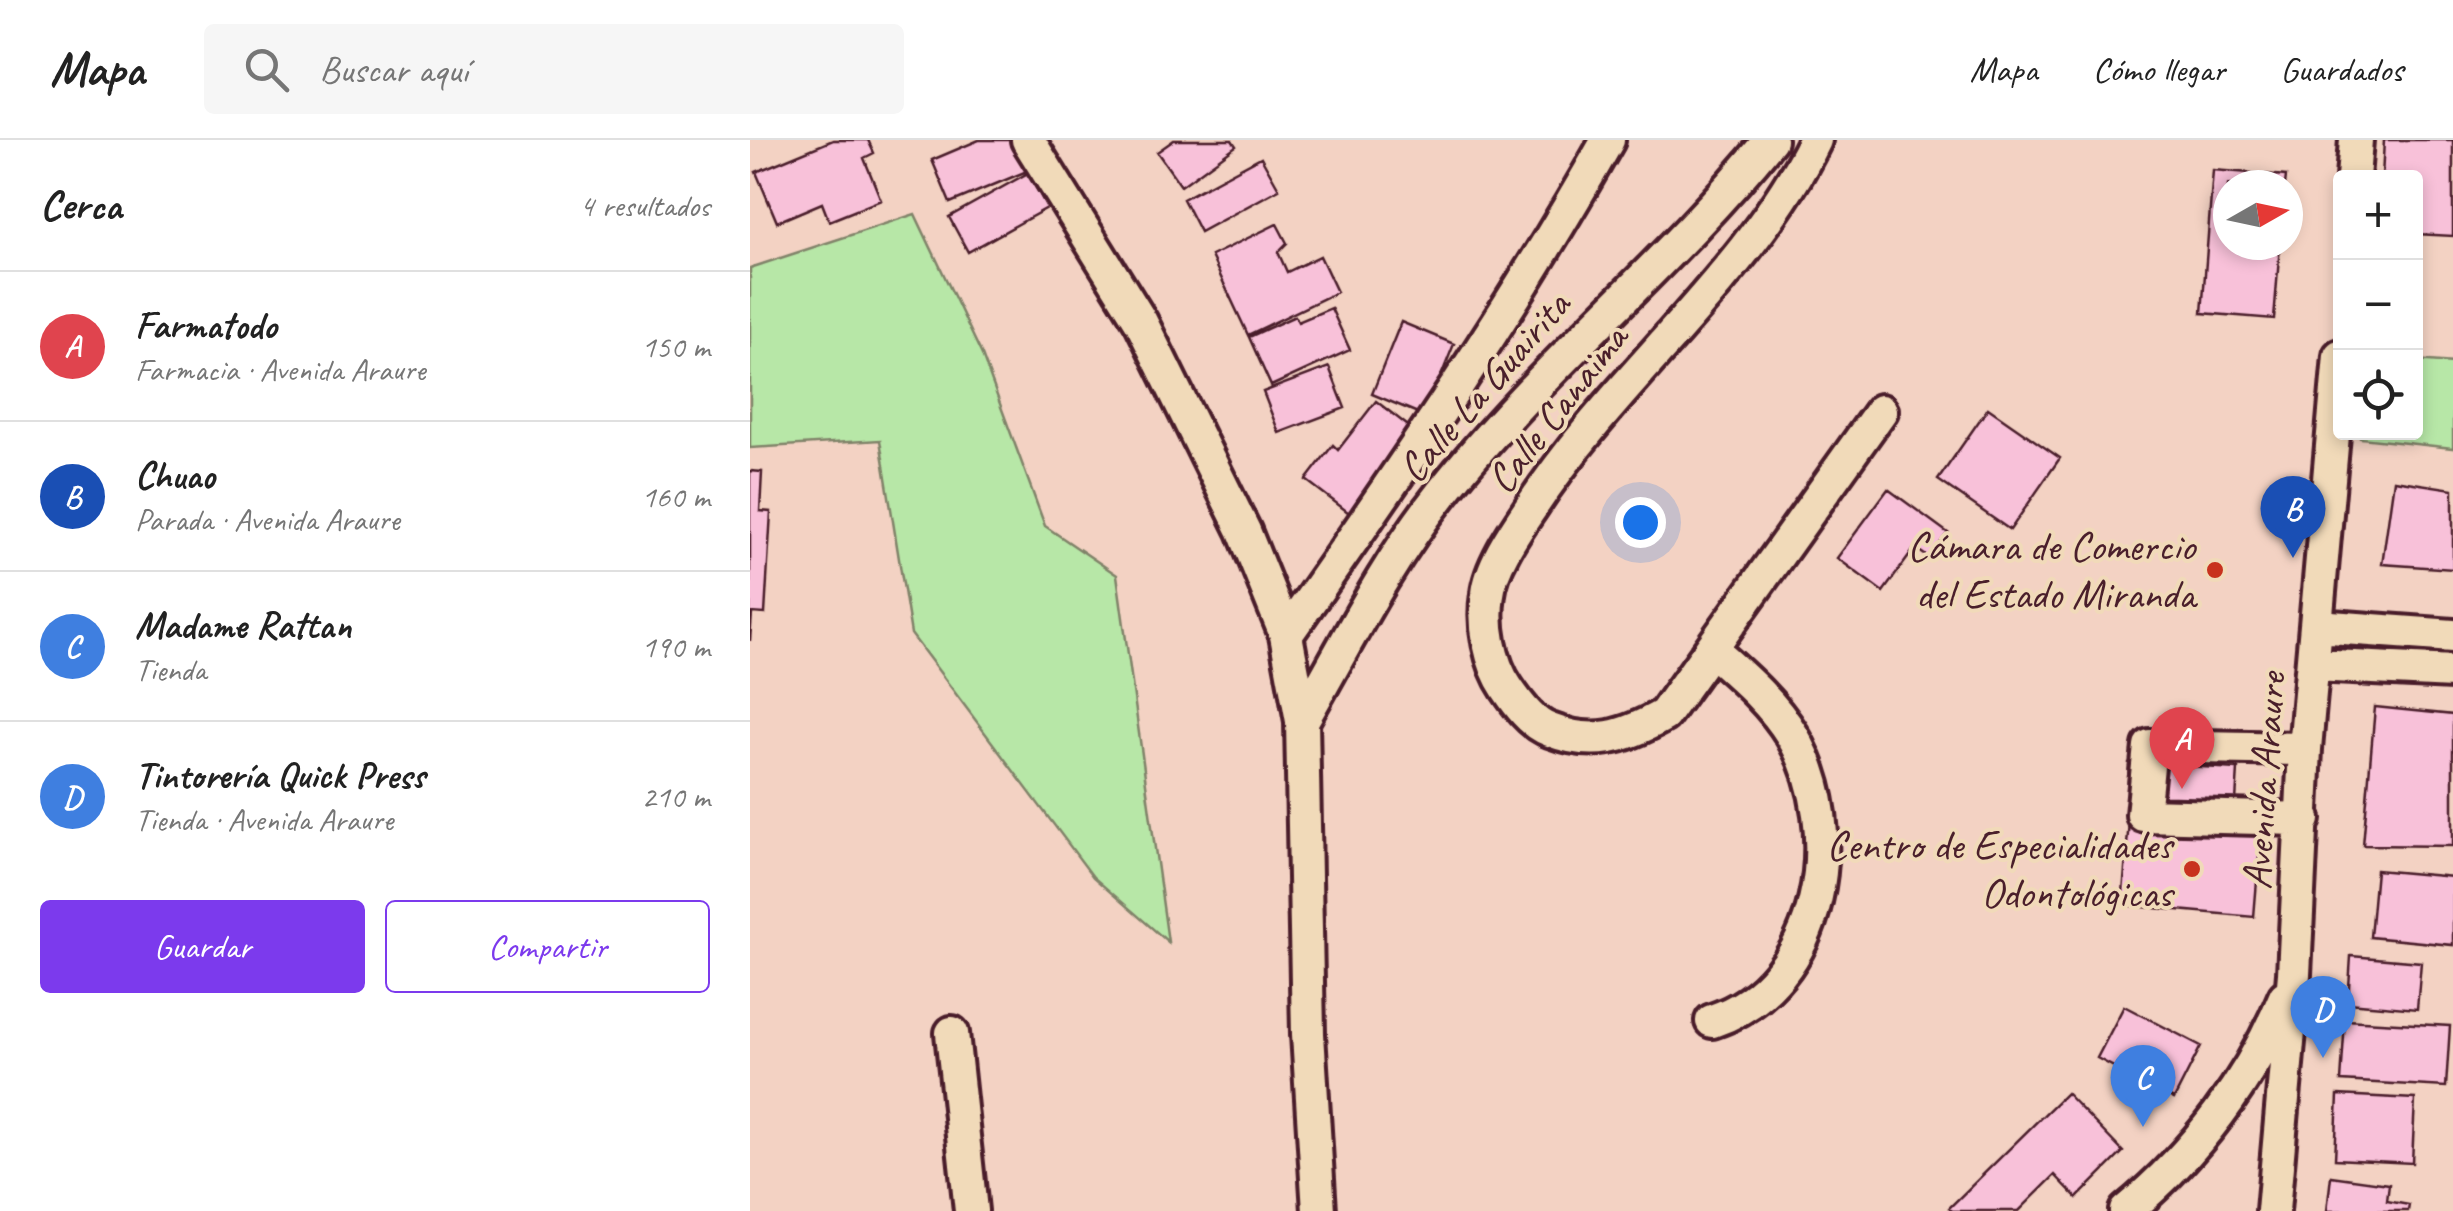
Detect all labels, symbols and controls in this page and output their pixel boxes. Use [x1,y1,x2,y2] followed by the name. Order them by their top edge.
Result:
[204,24,904,114] search box
[50,39,144,99] text: Mapa
[239,42,294,97] icon: search
[319,46,468,93] text: Buscar aquí
[1970,47,2038,92] text: Mapa
[2093,47,2225,92] text: Cómo llegar
[2280,47,2403,92] text: Guardados
[2213,170,2303,260] north arrow
[2333,170,2423,440] map controls
[2333,170,2423,260] button: +
[40,179,122,232] text: Cerca
[579,185,710,226] text: 4 resultados
[2333,260,2423,350] button: −
[1386,278,1584,494] street label: Calle La Guairita
[135,302,276,349] text: Farmatodo
[1475,311,1642,504] street label: Calle Canaima
[64,326,81,367] text: A
[641,326,710,367] text: 150 m
[135,349,425,390] text: Farmacia · Avenida Araure
[2333,350,2423,440] button: locate
[135,452,215,499] text: Chuao
[64,476,81,517] text: B
[641,476,710,517] text: 160 m
[2260,476,2326,558] pin: B
[1615,497,1666,548] your location
[135,499,400,540] text: Parada · Avenida Araure
[1907,520,2199,621] place label: Cámara de Comercio del Estado Miranda
[2204,559,2226,581] marker: Cámara de Comercio del Estado Miranda
[135,602,351,649] text: Madame Rattan
[65,626,80,667] text: C
[641,626,710,667] text: 190 m
[135,649,206,690] text: Tienda
[2230,668,2298,891] street label: Avenida Araure
[2150,706,2214,789] pin: A
[135,752,425,799] text: Tintorería Quick Press
[63,776,82,817] text: D
[641,776,710,817] text: 210 m
[135,799,393,840] text: Tienda · Avenida Araure
[1826,819,2176,920] place label: Centro de Especialidades Odontológicas
[2181,858,2203,880] marker: Centro de Especialidades Odontológicas
[40,900,365,993] button: Guardar
[385,900,710,993] button: Compartir
[2290,976,2356,1058] pin: D
[2110,1044,2176,1127] pin: C

